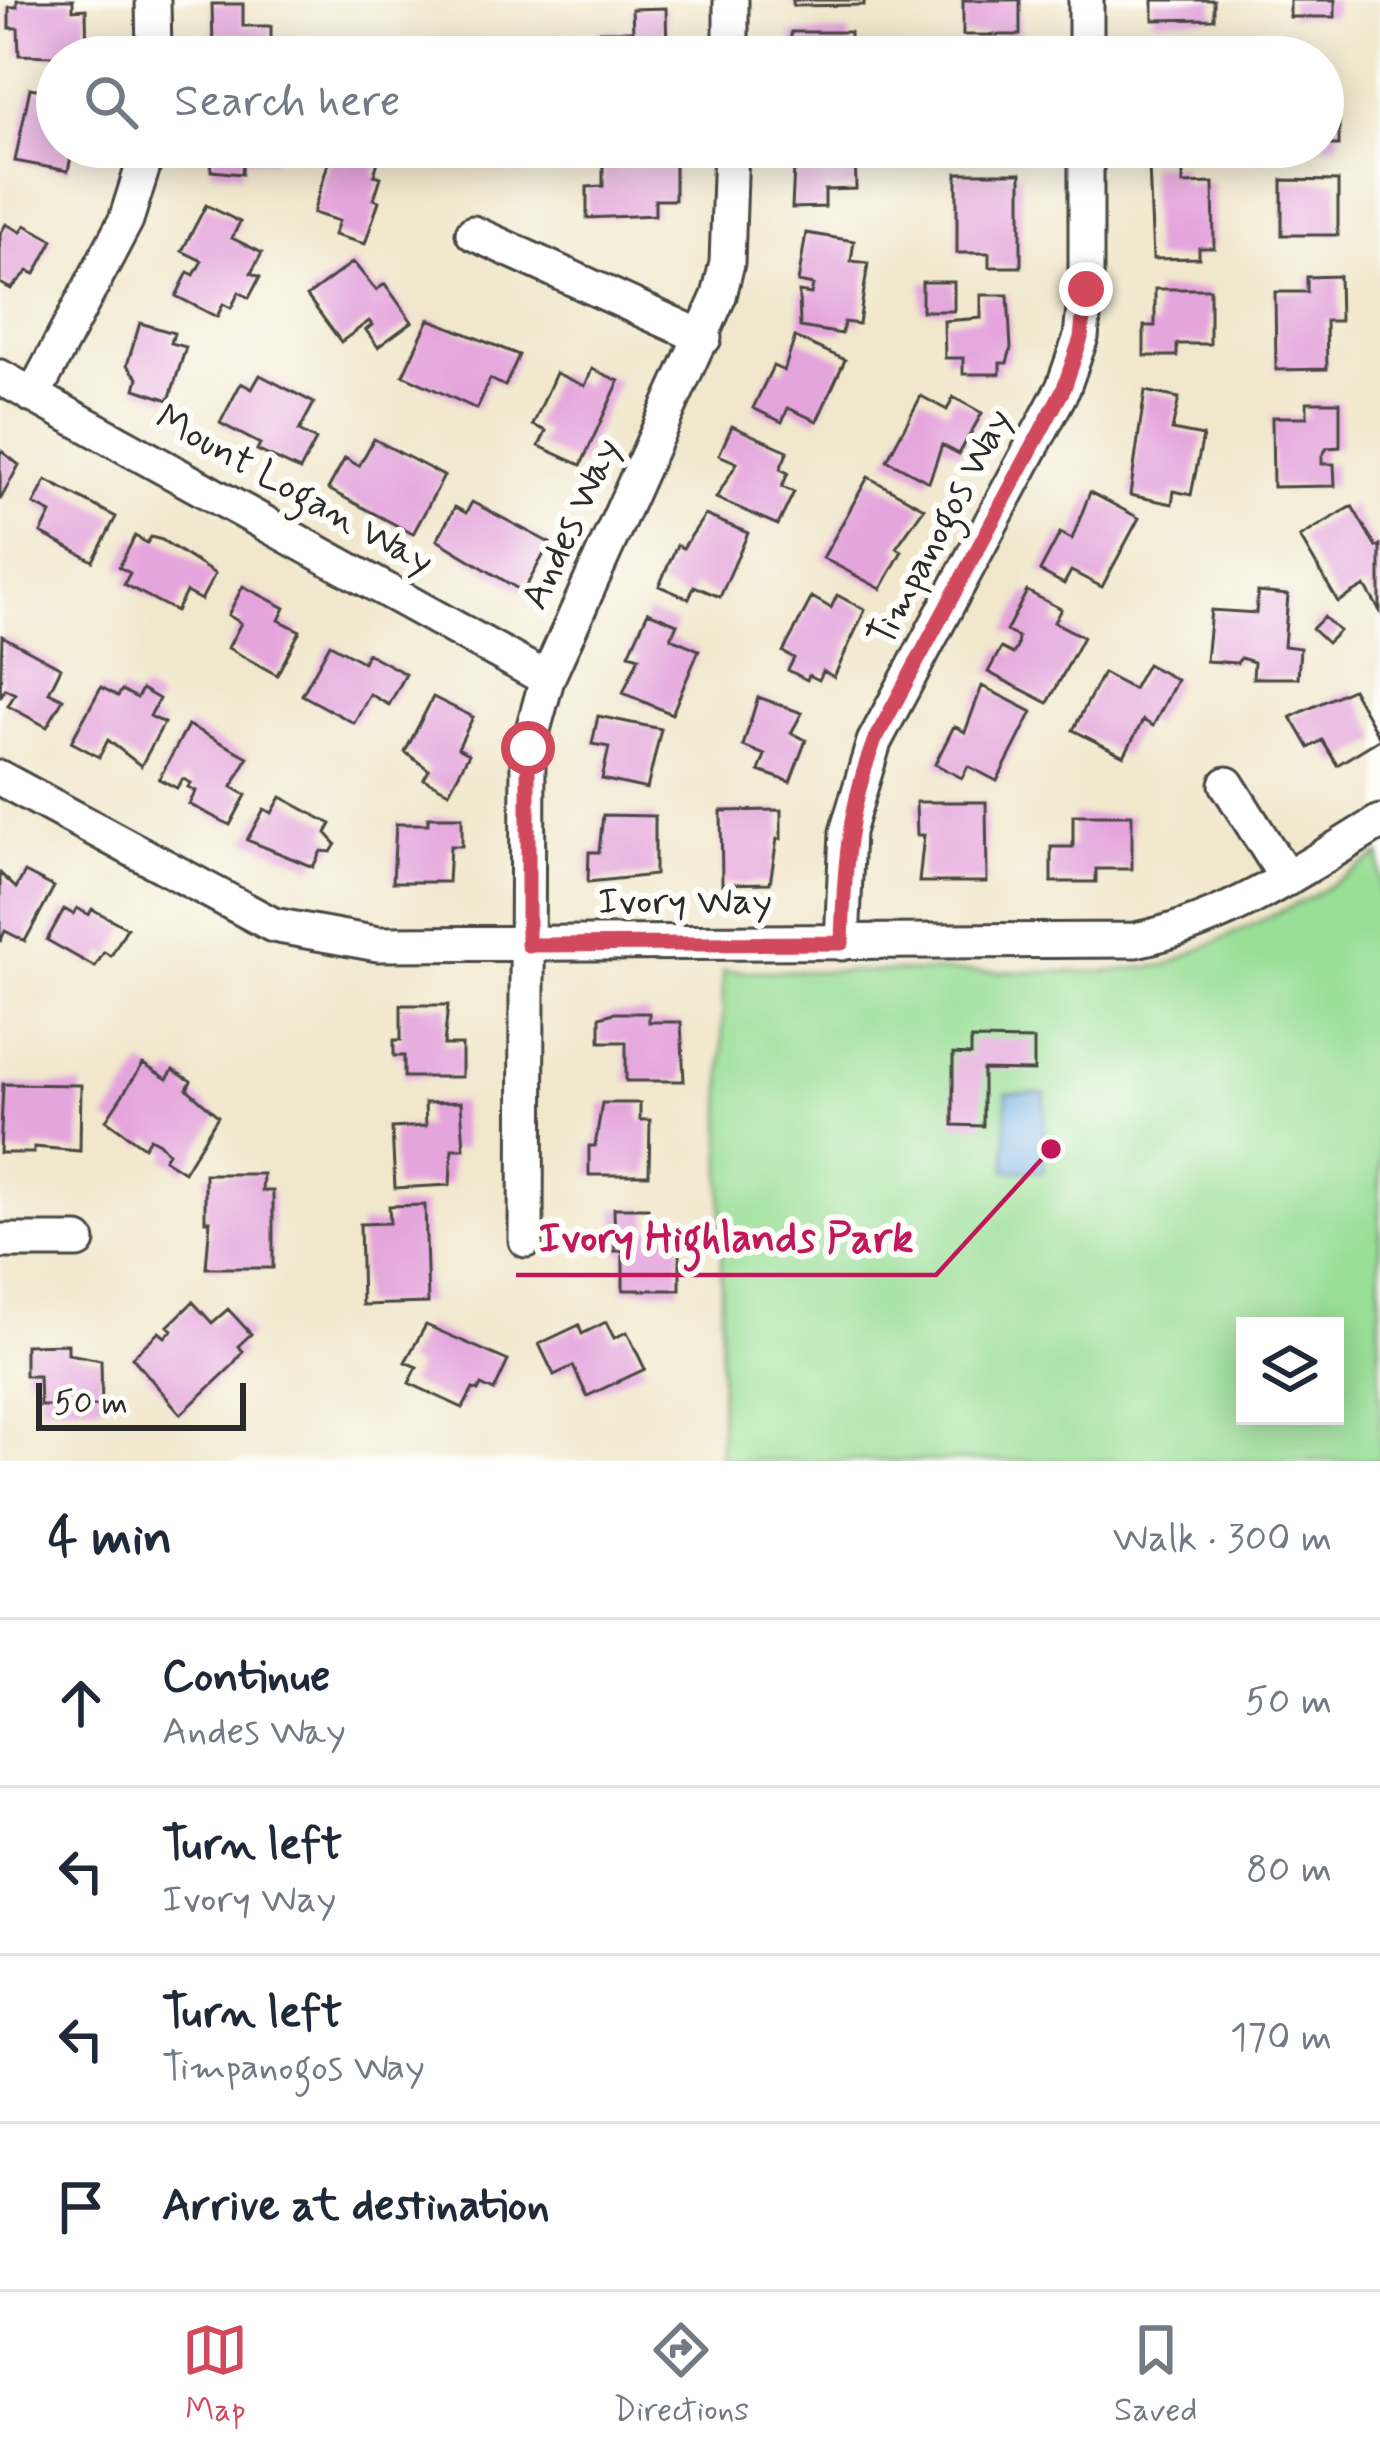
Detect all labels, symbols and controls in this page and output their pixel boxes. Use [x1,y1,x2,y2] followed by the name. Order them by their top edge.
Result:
[36,36,1344,168] search box
[78,69,144,135] icon: search
[174,73,401,132] text: Search here
[1059,262,1113,316] route end
[145,394,442,591] street label: Mount Logan Way
[857,400,1028,657] street label: Timpanogos Way
[510,430,634,618] street label: Andes Way
[501,721,555,775] route start
[598,877,772,928] street label: Ivory Way
[516,1197,936,1275] callout: Ivory Highlands Park
[539,1212,913,1272] text: Ivory Highlands Park
[1236,1317,1344,1425] map controls
[1236,1317,1344,1425] button: layers
[36,1377,246,1430] scale bar
[54,1382,128,1426] text: 50 m
[48,1506,172,1572] text: 4 min
[1113,1514,1332,1565] text: Walk · 300 m
[162,1648,330,1707] text: Continue
[48,1670,114,1736] icon: ahead
[1245,1677,1332,1728] text: 50 m
[162,1707,346,1758] text: Andes Way
[162,1816,342,1875] text: Turn left
[48,1838,114,1904] icon: left
[1246,1845,1332,1896] text: 80 m
[162,1875,337,1926] text: Ivory Way
[162,1984,342,2043] text: Turn left
[48,2006,114,2072] icon: left
[1230,2013,1332,2064] text: 170 m
[162,2043,425,2094] text: Timpanogos Way
[48,2174,114,2240] icon: arrive
[162,2177,550,2236] text: Arrive at destination
[182,2317,248,2433] tab: Map
[613,2317,749,2433] tab: Directions
[1114,2317,1198,2433] tab: Saved

